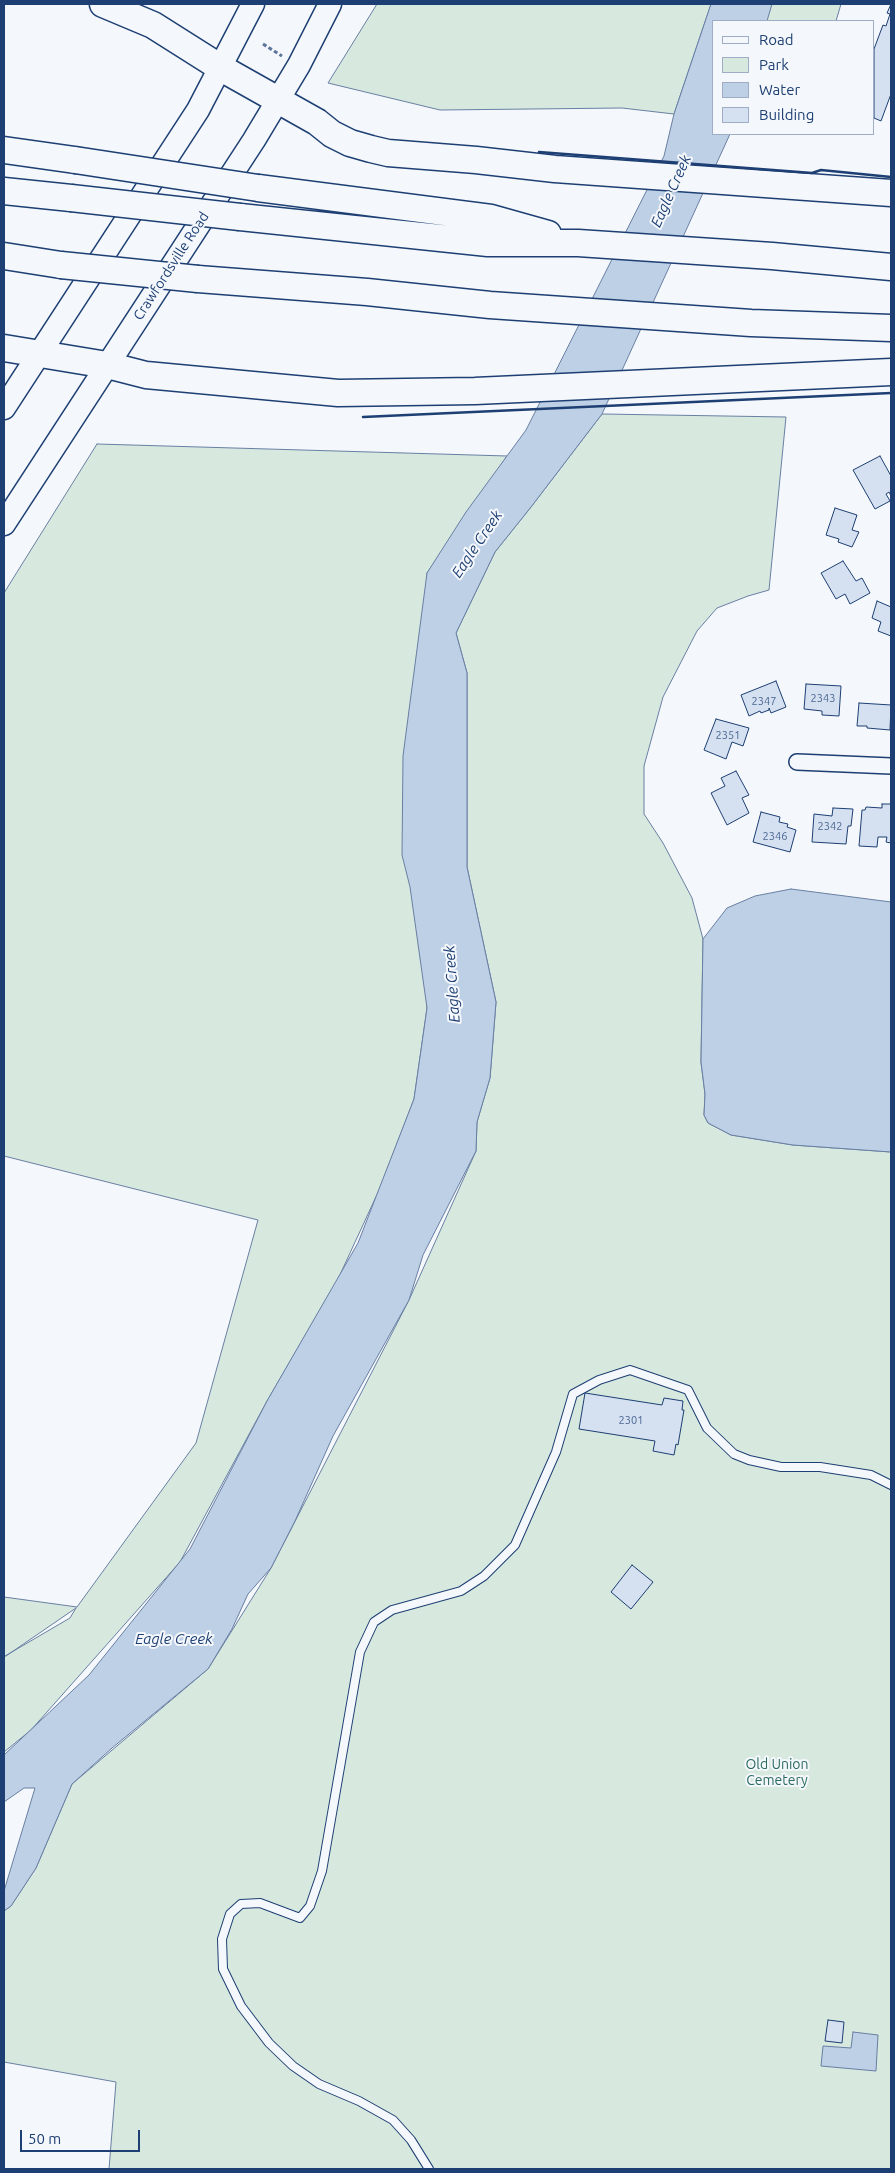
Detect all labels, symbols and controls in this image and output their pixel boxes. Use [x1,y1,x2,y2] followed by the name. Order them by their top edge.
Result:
[712,20,875,135] legend
[759,31,794,48] text: Road
[759,56,789,73] text: Park
[759,81,800,98] text: Water
[759,106,814,123] text: Building
[647,152,695,230] water label: Eagle Creek
[130,209,212,323] street label: Crawfordsville Road
[448,507,506,581] water label: Eagle Creek
[811,691,835,705] house number: 2343
[752,694,776,708] house number: 2347
[716,728,740,742] house number: 2351
[818,819,842,833] house number: 2342
[763,829,787,843] house number: 2346
[440,945,464,1023] water label: Eagle Creek
[619,1413,643,1427] house number: 2301
[135,1630,213,1648] water label: Eagle Creek
[745,1756,809,1788] park label: Old Union Cemetery
[22,2120,142,2152] scale bar
[28,2130,61,2147] text: 50 m

